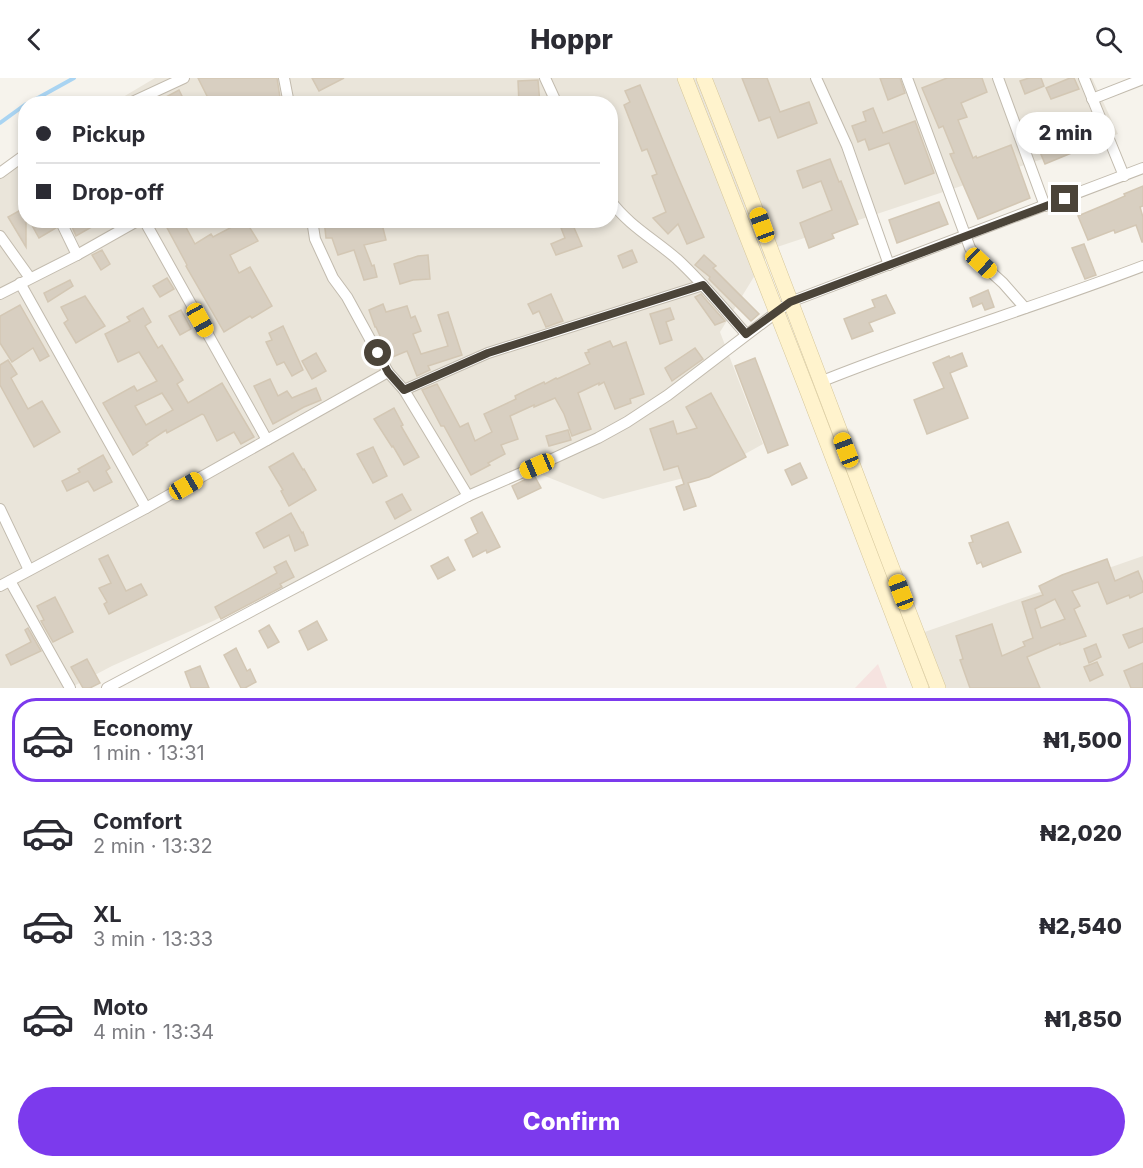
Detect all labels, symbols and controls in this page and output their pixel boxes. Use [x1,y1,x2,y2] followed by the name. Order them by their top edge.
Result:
[18,23,51,56] icon: back
[530,23,613,56] text: Hoppr
[1092,23,1125,56] icon: search
[1016,112,1114,154] callout: 2 min
[72,121,146,147] text: Pickup
[1038,121,1093,145] text: 2 min
[72,179,164,205] text: Drop-off
[1051,185,1078,212] route end
[747,205,777,245] car
[962,244,1000,282] car
[183,300,217,340] car
[364,339,391,366] route start
[831,430,861,470] car
[517,451,557,481] car
[166,469,206,503] car
[886,572,916,612] car
[21,713,75,767] icon: car
[93,715,193,741] text: Economy
[1043,727,1122,753] text: ₦1,500
[93,741,205,765] text: 1 min · 13:31
[21,806,75,860] icon: car
[93,808,182,834] text: Comfort
[1040,820,1122,846] text: ₦2,020
[93,834,213,858] text: 2 min · 13:32
[21,899,75,953] icon: car
[93,901,122,927] text: XL
[1039,913,1122,939] text: ₦2,540
[93,927,213,951] text: 3 min · 13:33
[21,992,75,1046] icon: car
[93,994,148,1020] text: Moto
[1044,1006,1122,1032] text: ₦1,850
[93,1020,214,1044] text: 4 min · 13:34
[18,1087,1125,1156] button: Confirm

